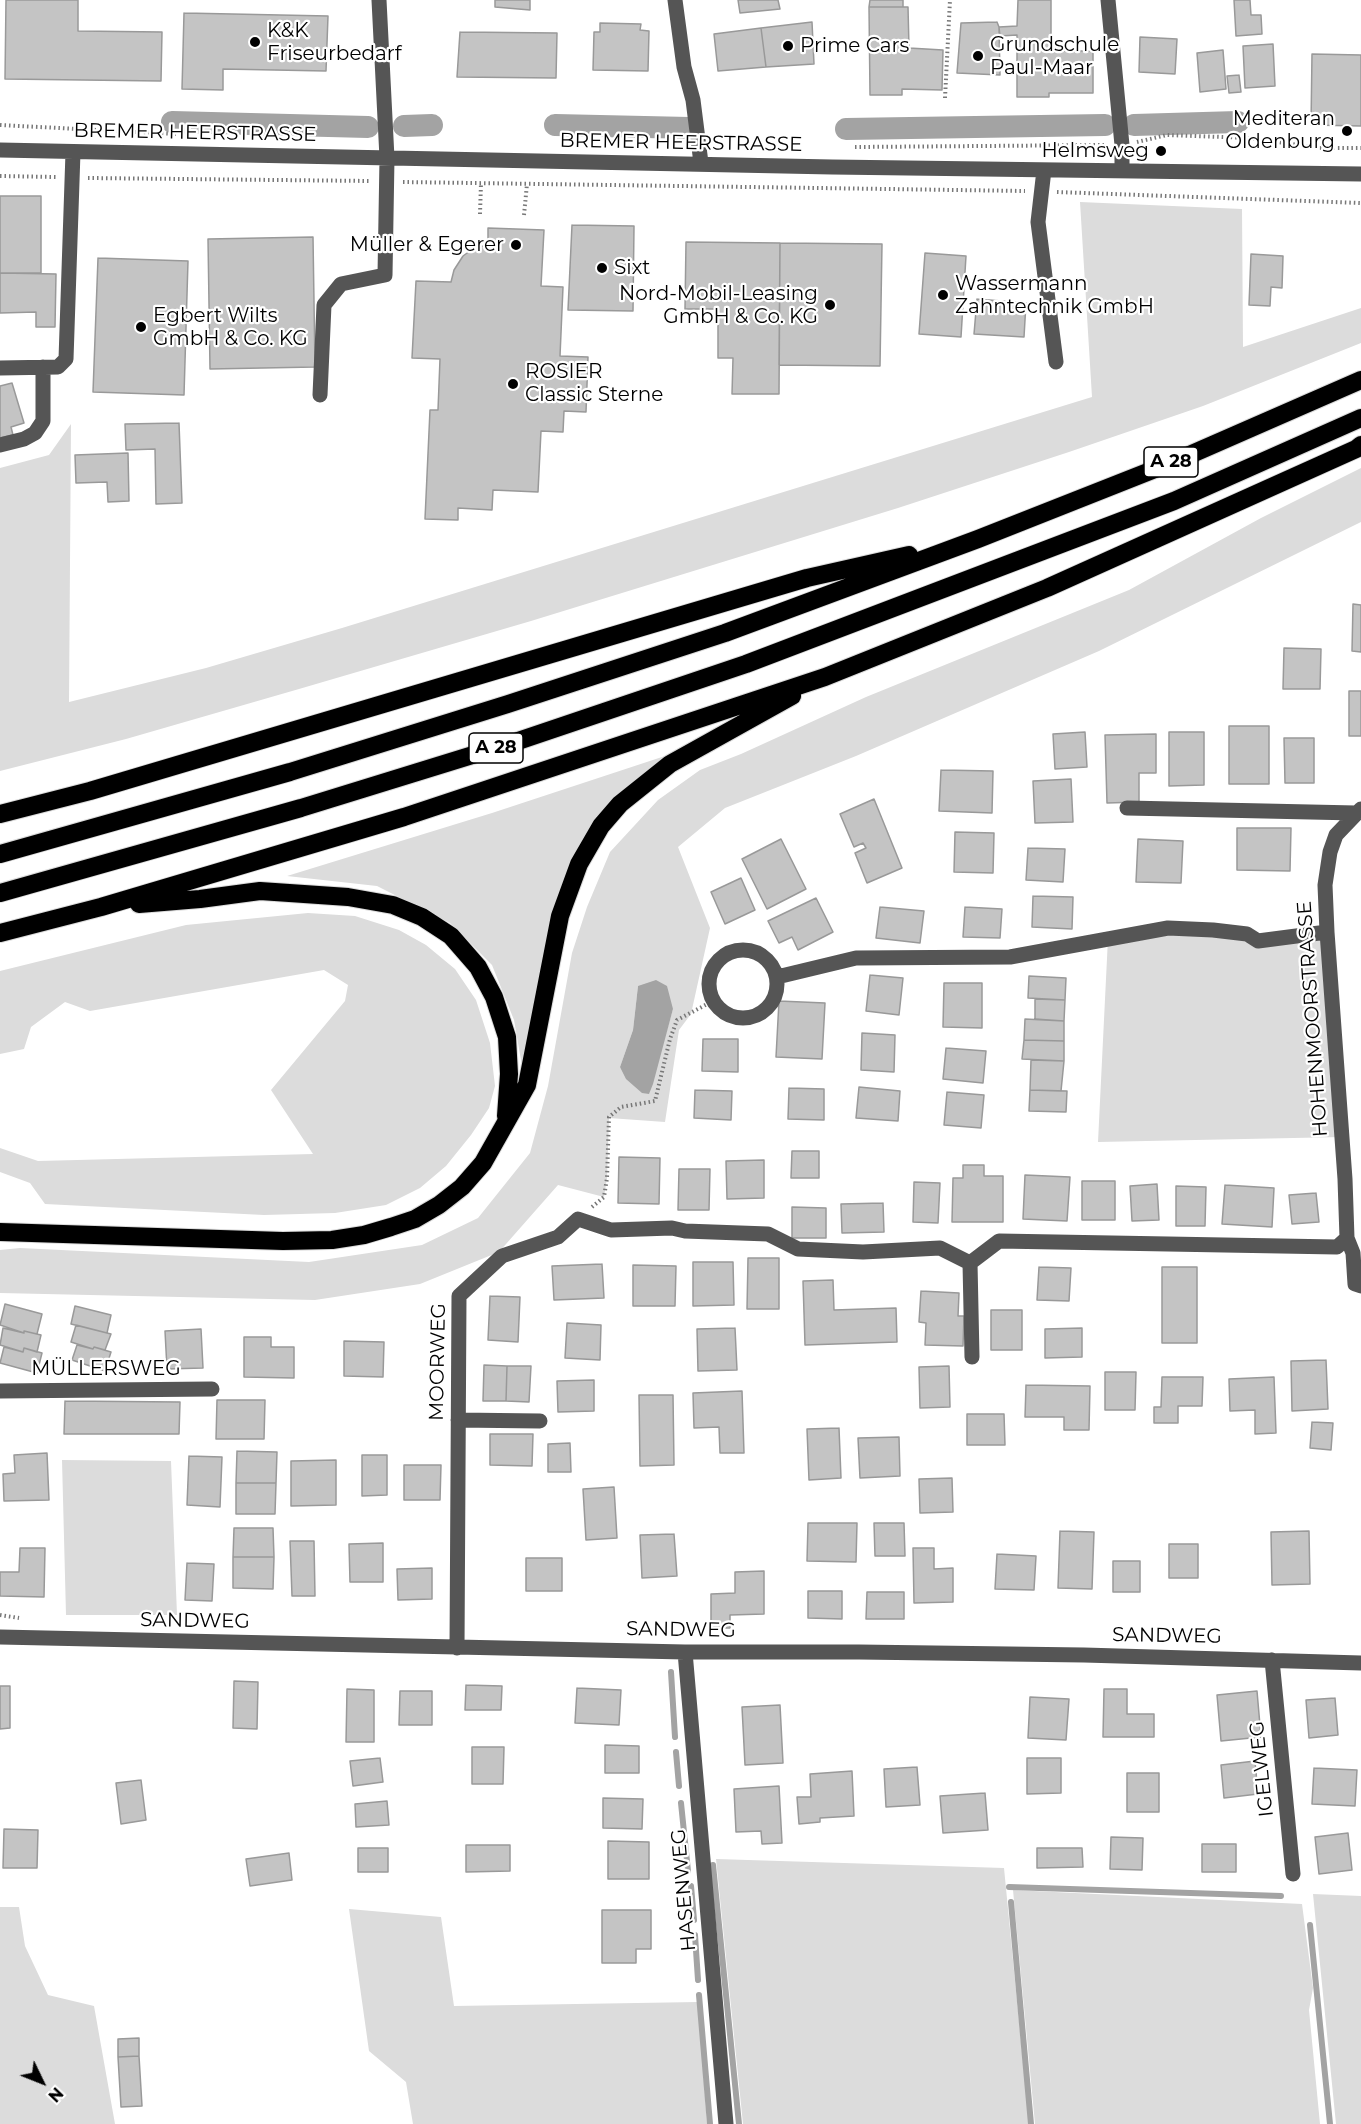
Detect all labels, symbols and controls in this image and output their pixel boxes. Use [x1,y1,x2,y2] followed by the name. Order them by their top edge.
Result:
[267,19,402,66] place label: K&K Friseurbedarf
[990,33,1119,80] place label: Grundschule Paul-Maar
[800,34,909,58] place label: Prime Cars
[248,35,262,49] marker: K&K Friseurbedarf
[781,39,795,53] marker: Prime Cars
[971,49,985,63] marker: Grundschule Paul-Maar
[1225,107,1335,154] place label: Mediteran Oldenburg
[73,119,317,147] street label: BREMER HEERSTRASSE
[1340,124,1354,138] marker: Mediteran Oldenburg
[559,129,803,157] street label: BREMER HEERSTRASSE
[1041,139,1149,163] place label: Helmsweg
[1154,144,1168,158] marker: Helmsweg
[350,233,504,257] place label: Müller & Egerer
[509,238,523,252] marker: Müller & Egerer
[614,256,650,280] place label: Sixt
[595,261,609,275] marker: Sixt
[955,272,1154,319] place label: Wassermann Zahntechnik GmbH
[619,282,818,329] place label: Nord-Mobil-Leasing GmbH & Co. KG
[936,288,950,302] marker: Wassermann Zahntechnik GmbH
[823,298,837,312] marker: Nord-Mobil-Leasing GmbH & Co. KG
[153,304,308,351] place label: Egbert Wilts GmbH & Co. KG
[134,320,148,334] marker: Egbert Wilts GmbH & Co. KG
[525,360,663,407] place label: ROSIER Classic Sterne
[506,377,520,391] marker: ROSIER Classic Sterne
[1144,447,1198,477] road number: A 28
[469,733,523,763] road number: A 28
[1293,900,1333,1138] street label: HOHENMOORSTRASSE
[425,1303,451,1421] street label: MOORWEG
[31,1357,181,1381] street label: MÜLLERSWEG
[140,1608,250,1634] street label: SANDWEG
[626,1617,736,1643] street label: SANDWEG
[1112,1623,1222,1649] street label: SANDWEG
[1245,1720,1279,1818] street label: IGELWEG
[667,1828,701,1952] street label: HASENWEG
[12,2052,72,2112] north arrow
[44,2083,67,2106] text: N

